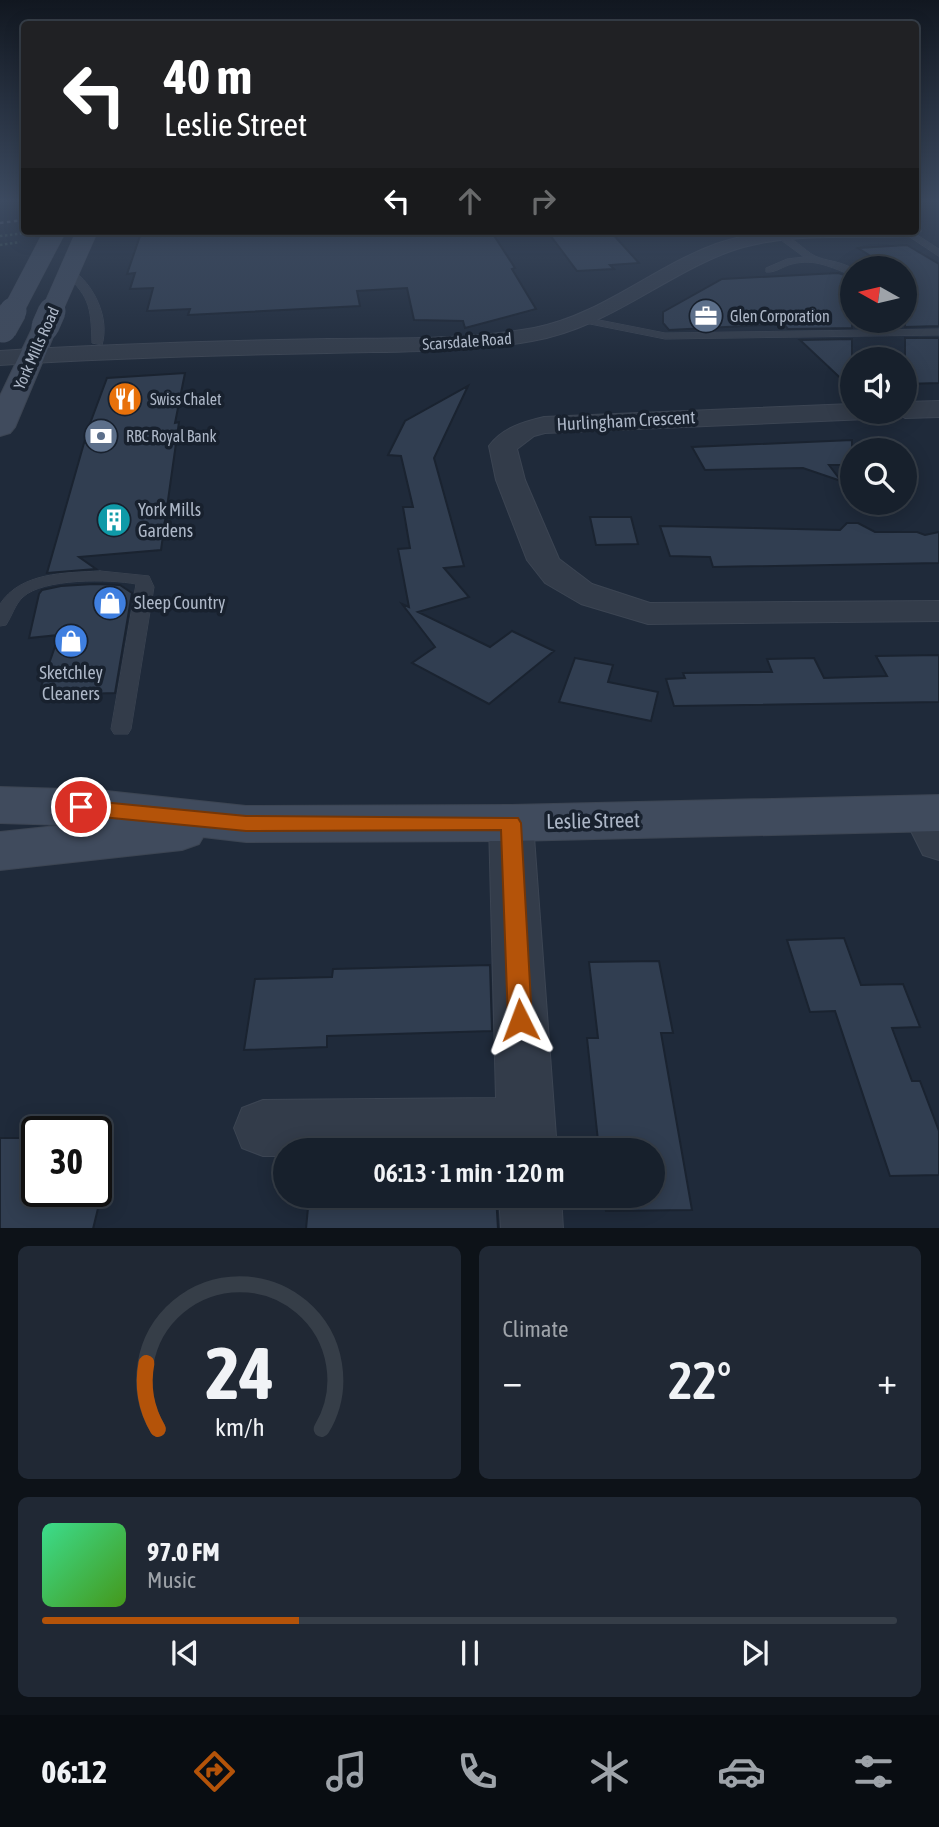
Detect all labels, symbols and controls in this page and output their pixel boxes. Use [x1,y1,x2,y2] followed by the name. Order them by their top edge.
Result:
[164,48,252,104] text: 40 m
[49,49,140,140] icon: left
[164,106,307,143] text: Leslie Street
[378,182,416,220] icon: left
[451,182,489,220] icon: ahead
[524,182,562,220] icon: right
[840,256,917,332] north arrow
[840,256,917,515] map controls
[687,297,725,335] office icon: Glen Corporation
[10,304,62,392] street label: York Mills Road
[730,307,830,326] place label: Glen Corporation
[422,329,512,353] street label: Scarsdale Road
[840,347,917,424] button: sound
[106,380,144,418] restaurant icon: Swiss Chalet
[150,390,222,408] place label: Swiss Chalet
[556,406,696,435] street label: Hurlingham Crescent
[82,417,120,455] bank icon: RBC Royal Bank
[126,427,216,446] place label: RBC Royal Bank
[840,438,917,515] button: search
[138,499,201,541] place label: York Mills Gardens
[95,501,133,539] building icon: York Mills Gardens
[91,584,129,622] shop icon: Sleep Country
[134,592,225,613] place label: Sleep Country
[52,622,90,660] shop icon: Sketchley Cleaners
[39,662,103,704] place label: Sketchley Cleaners
[51,777,111,837] pin
[62,788,100,826] icon: arrive
[546,807,640,833] street label: Leslie Street
[483,983,557,1057] position arrow
[21,1116,112,1207] speed limit sign: 30
[374,1158,564,1188] text: 06:13 · 1 min · 120 m
[503,1316,568,1342] text: Climate
[205,1331,273,1414] text: 24
[668,1350,731,1410] text: 22°
[503,1359,522,1402] text: −
[877,1359,897,1402] text: +
[214,1412,264,1440] text: km/h
[147,1537,220,1567] text: 97.0 FM
[147,1567,195,1593] text: Music
[166,1634,204,1672] icon: previous
[451,1634,489,1672] icon: pause
[736,1634,774,1672] icon: next
[190,1747,239,1796] icon: directions
[322,1747,371,1796] icon: music
[453,1747,502,1796] icon: phone
[585,1747,634,1796] icon: climate
[717,1747,766,1796] icon: car
[849,1747,898,1796] icon: filters
[41,1753,107,1790] text: 06:12

